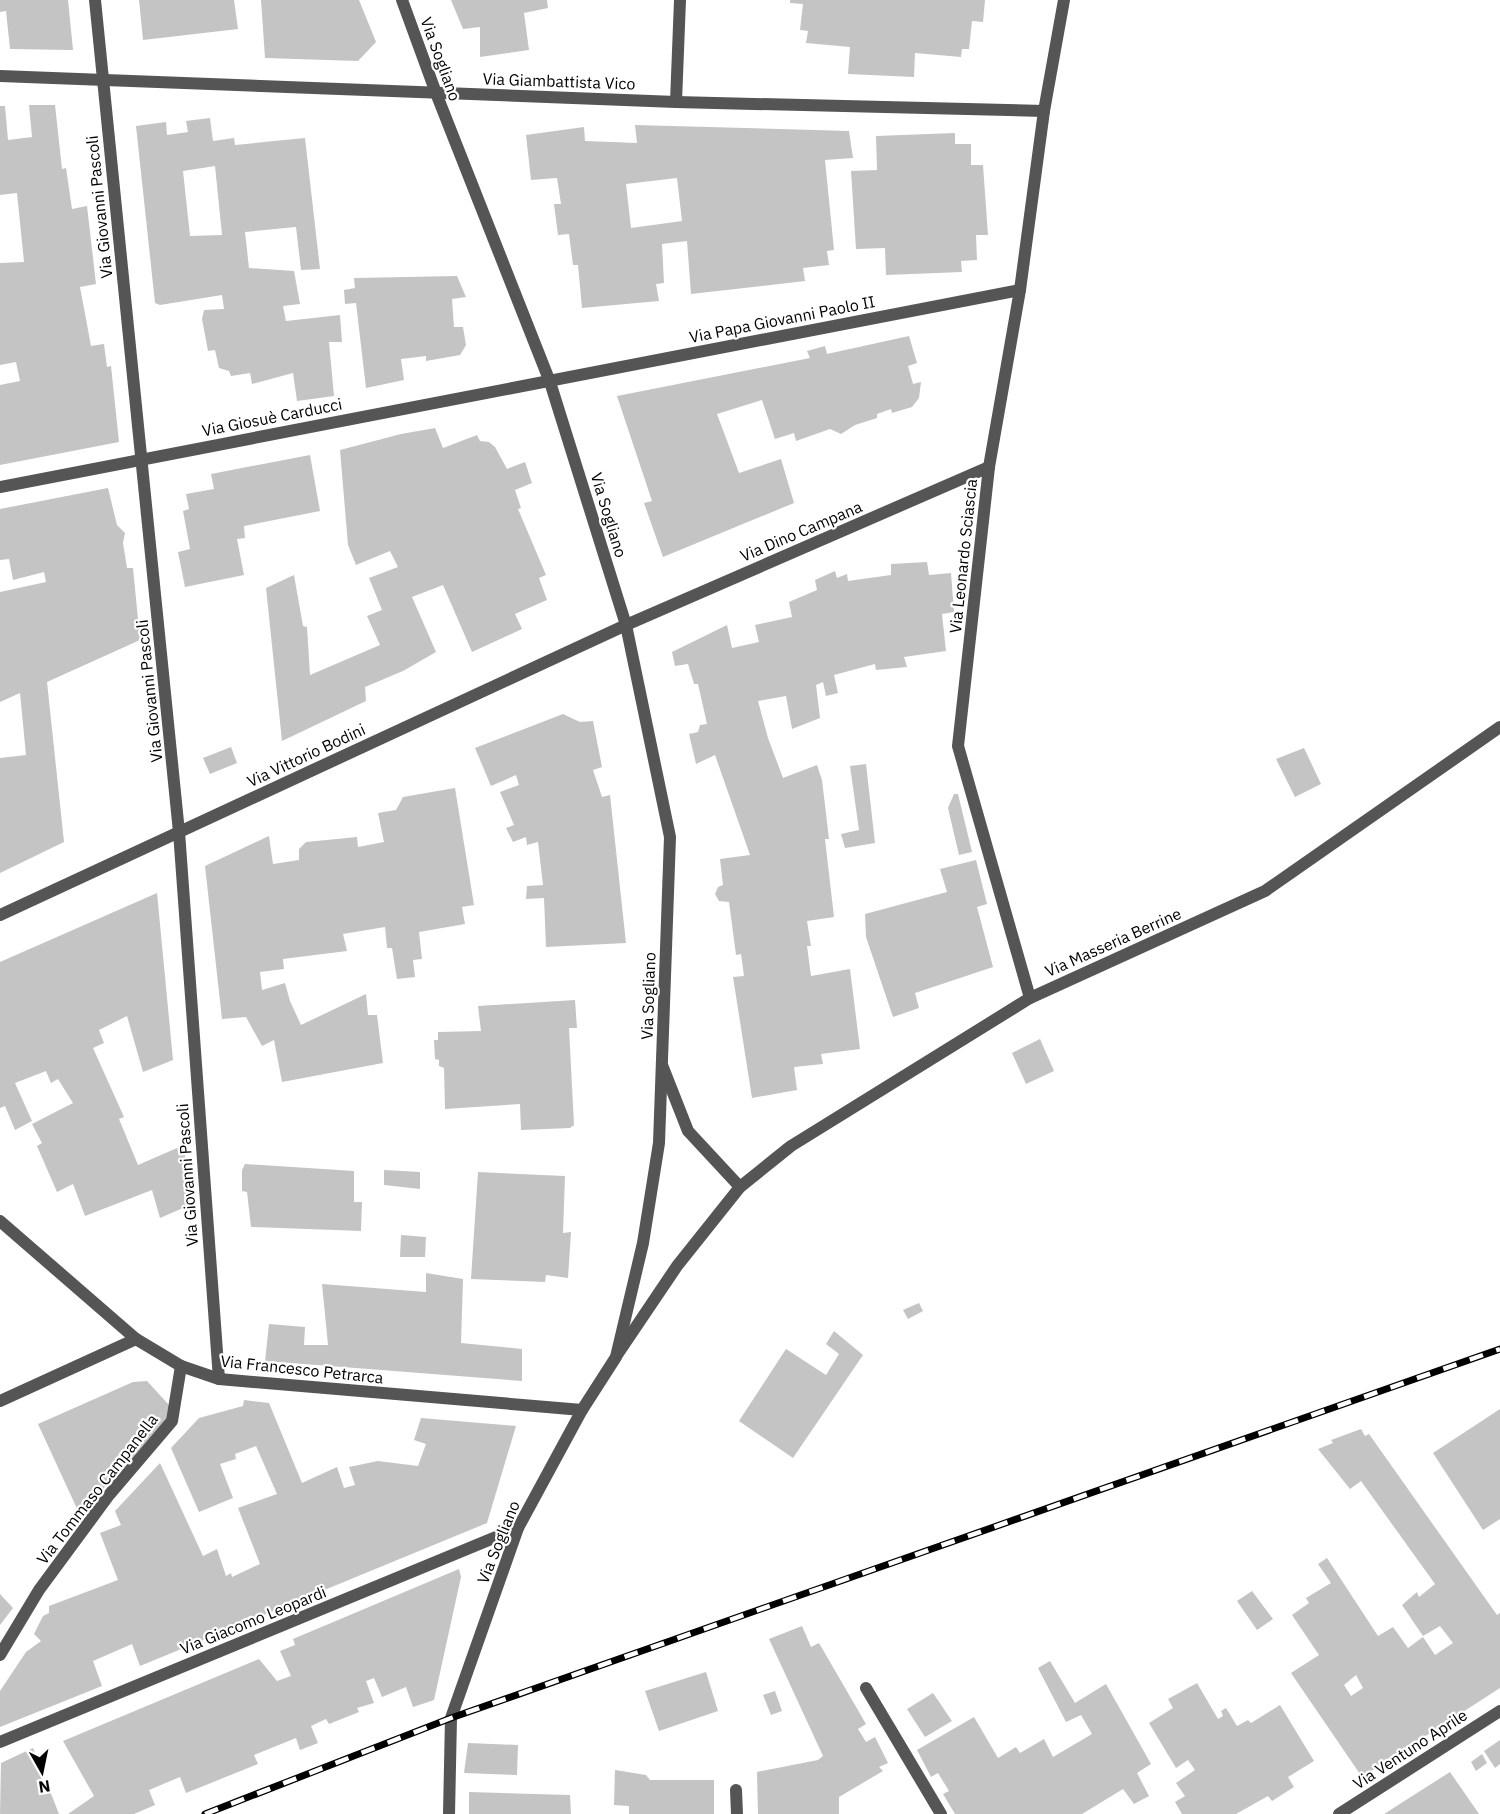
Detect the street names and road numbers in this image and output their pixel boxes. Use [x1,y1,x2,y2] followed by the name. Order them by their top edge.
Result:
[417,14,465,104] street label: Via Sogliano
[482,68,636,94] street label: Via Giambattista Vico
[82,135,116,279] street label: Via Giovanni Pascoli
[687,291,877,347] street label: Via Papa Giovanni Paolo II
[200,394,344,440] street label: Via Giosuè Carducci
[587,470,631,560] street label: Via Sogliano
[945,477,981,634] street label: Via Leonardo Sciascia
[737,496,865,566] street label: Via Dino Campana
[132,619,166,763] street label: Via Giovanni Pascoli
[244,719,368,791] street label: Via Vittorio Bodini
[1042,903,1184,981] street label: Via Masseria Berrine
[636,952,660,1040] street label: Via Sogliano
[172,1103,202,1247] street label: Via Giovanni Pascoli
[219,1350,385,1388] street label: Via Francesco Petrarca
[32,1409,162,1568] street label: Via Tommaso Campanella
[472,1498,524,1586] street label: Via Sogliano
[177,1582,329,1658] street label: Via Giacomo Leopardi
[1349,1704,1471,1793] street label: Via Ventuno Aprile

